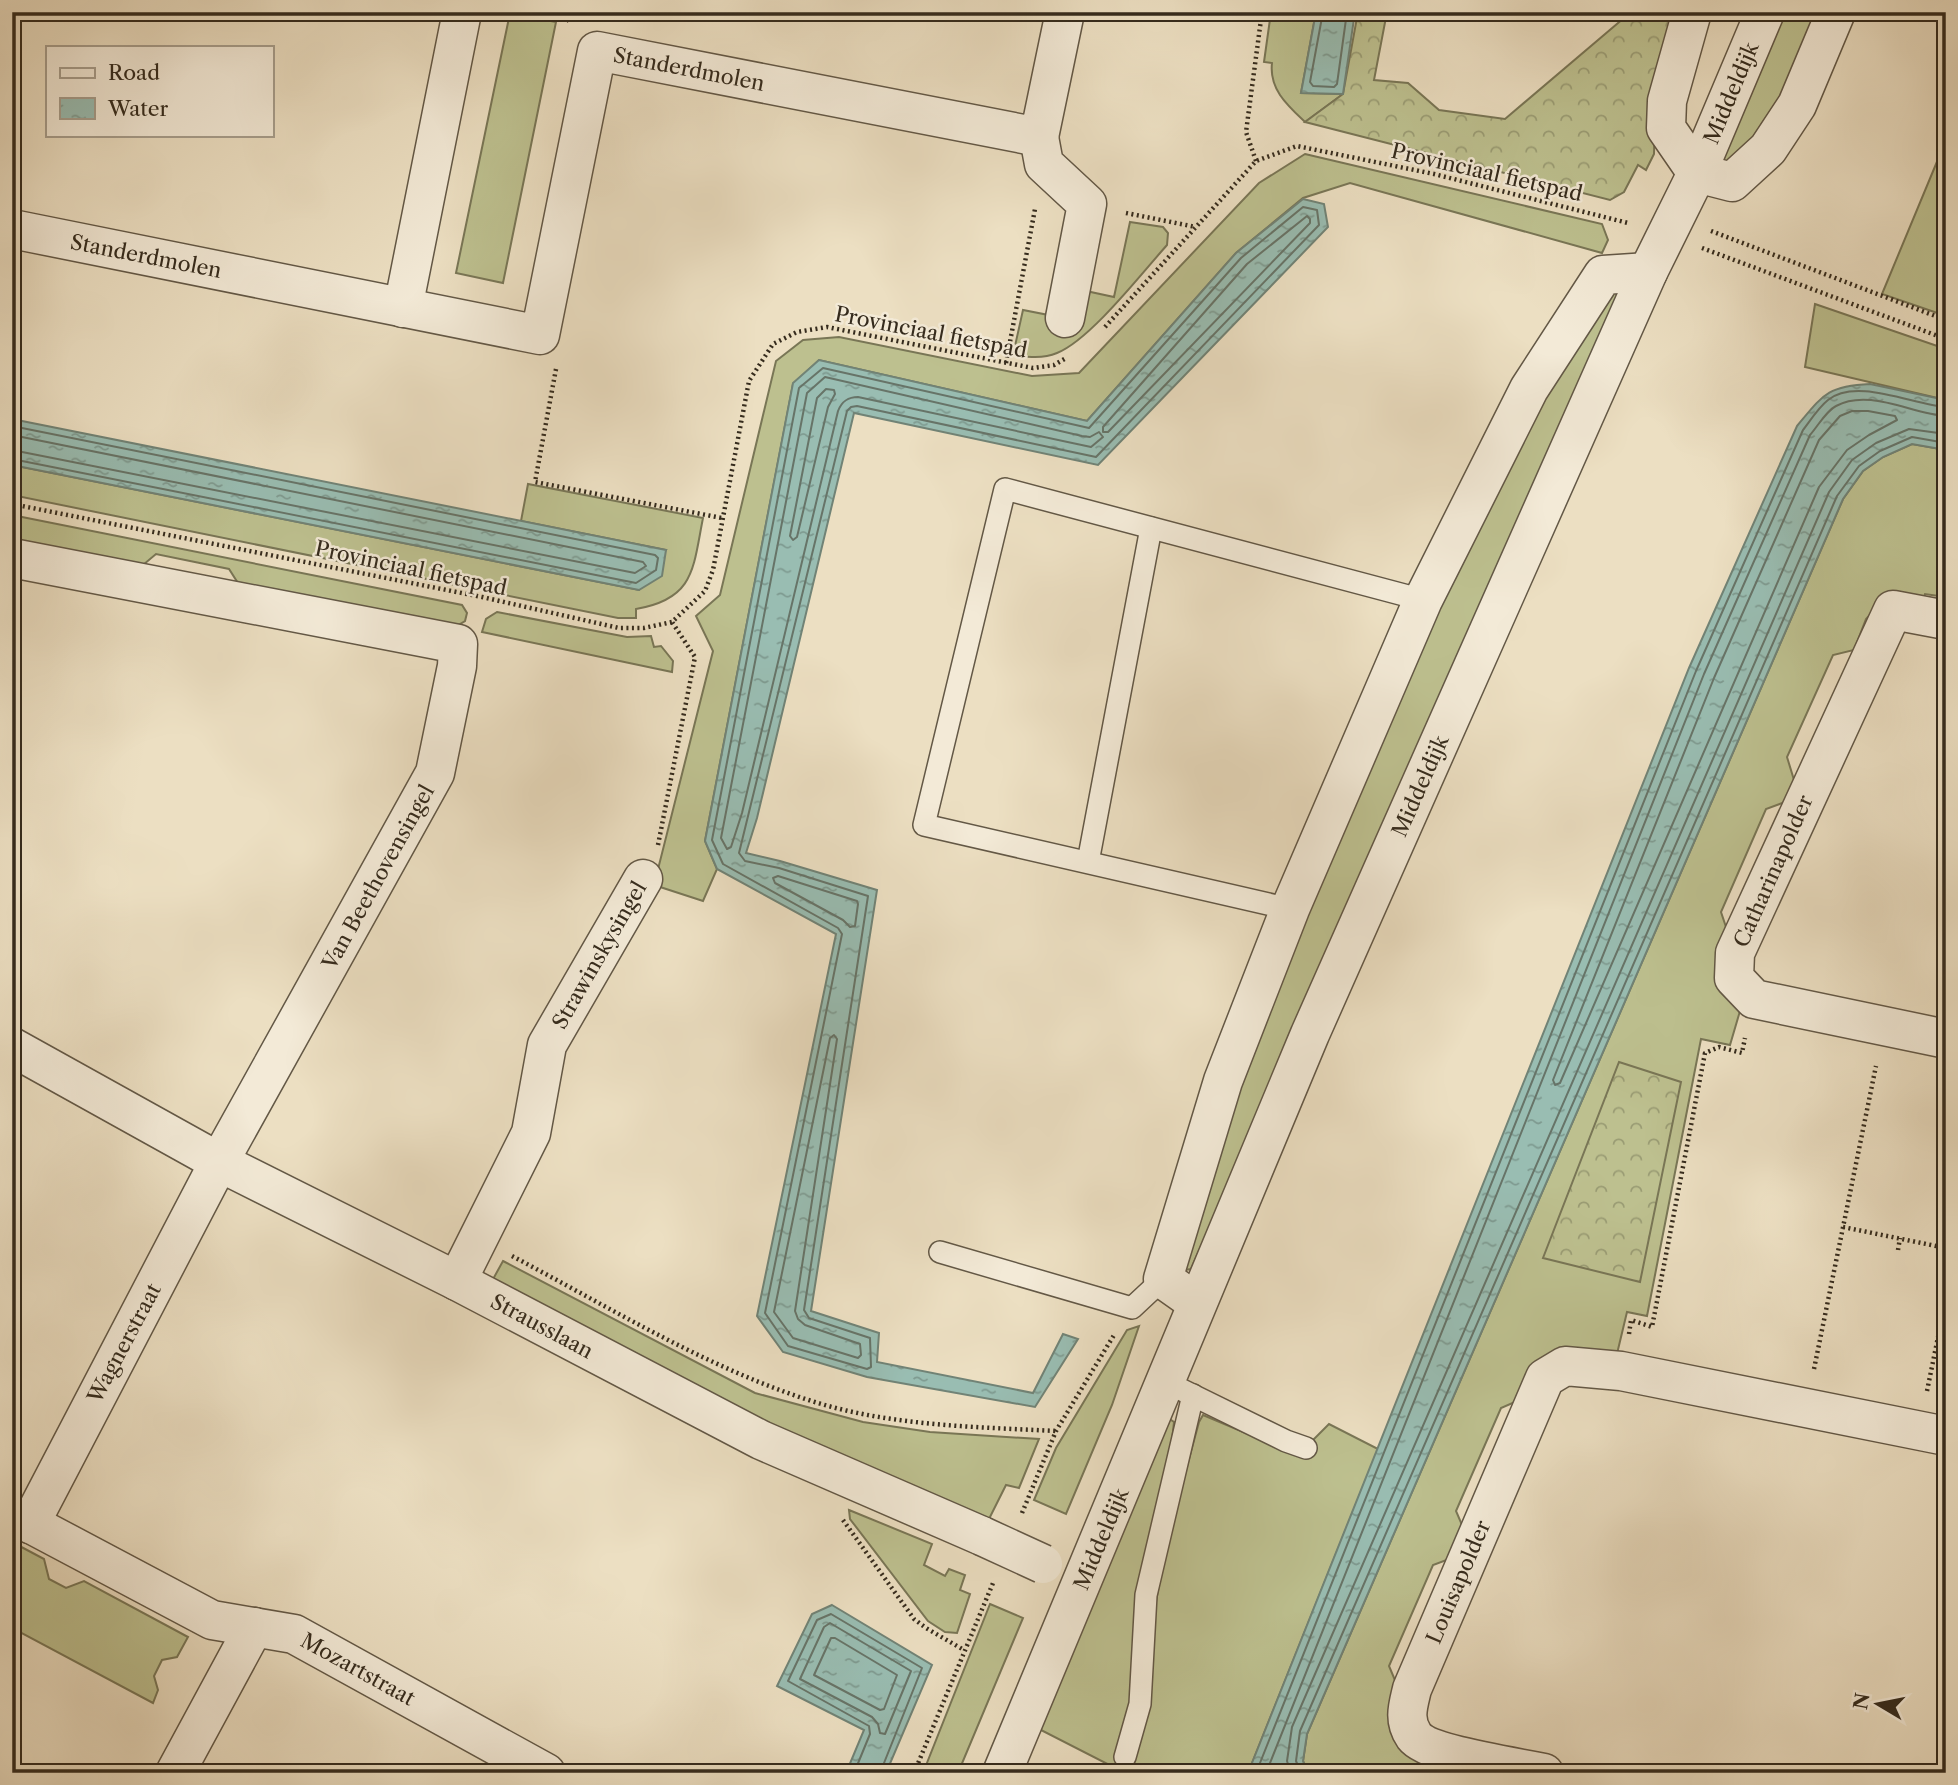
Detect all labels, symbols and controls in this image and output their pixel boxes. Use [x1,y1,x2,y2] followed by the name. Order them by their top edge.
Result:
[1698,37,1764,148] street label: Middeldijk
[611,42,767,96] street label: Standerdmolen
[46,46,273,136] legend
[108,60,160,85] text: Road
[107,96,168,121] text: Water
[1389,138,1585,206] street label: Provinciaal fietspad
[68,229,224,283] street label: Standerdmolen
[833,301,1030,363] street label: Provinciaal fietspad
[313,535,509,601] street label: Provinciaal fietspad
[1387,731,1454,841] street label: Middeldijk
[316,780,439,975] street label: Van Beethovensingel
[1728,791,1818,951] street label: Catharinapolder
[547,877,651,1033] street label: Strawinskysingel
[82,1278,166,1408] street label: Wagnerstraat
[486,1289,598,1363] street label: Strausslaan
[1068,1483,1134,1594] street label: Middeldijk
[1421,1516,1495,1647] street label: Louisapolder
[297,1627,420,1711] street label: Mozartstraat
[1842,1670,1912,1740] north arrow
[1849,1691,1875,1711] text: N

